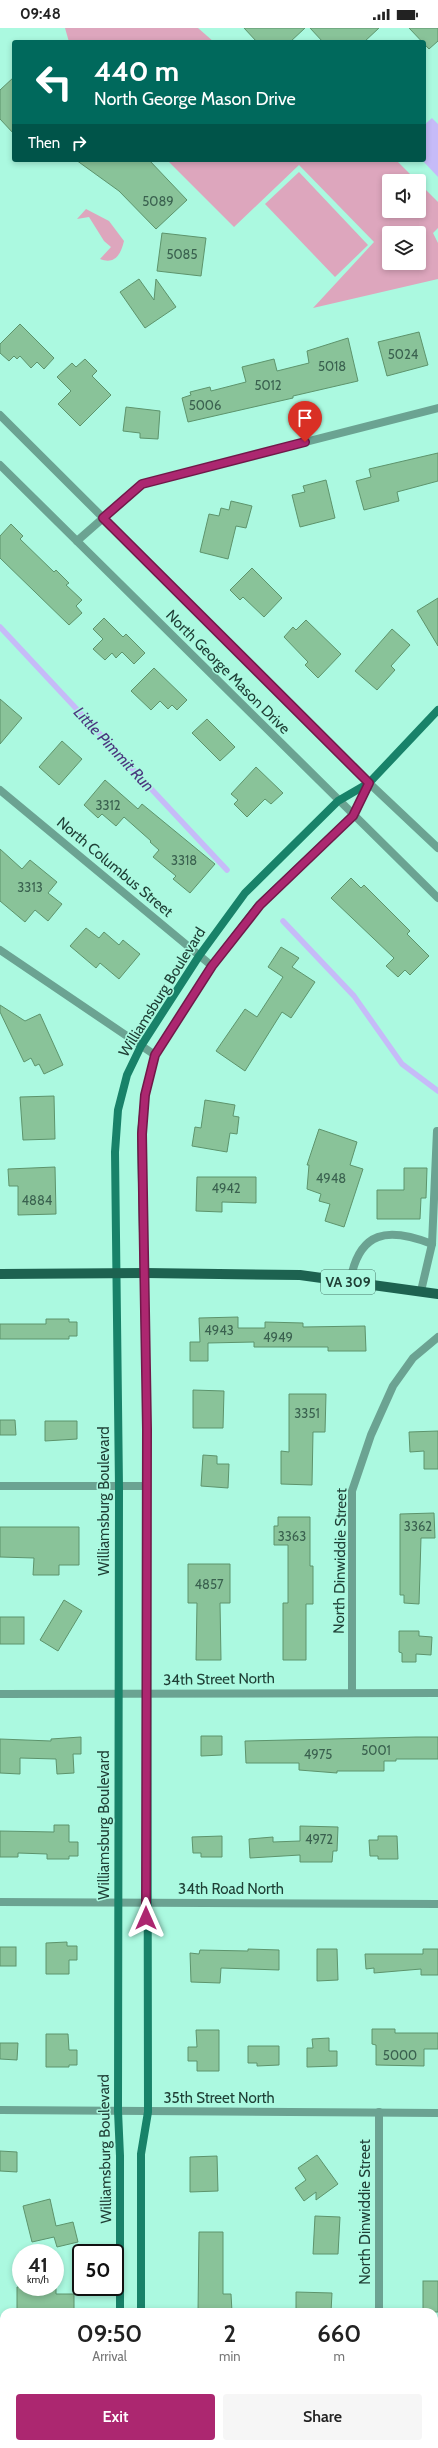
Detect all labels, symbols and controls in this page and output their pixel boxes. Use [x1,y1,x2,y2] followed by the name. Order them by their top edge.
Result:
[20,5,61,23] text: 09:48
[94,54,179,88] text: 440 m
[28,56,80,108] icon: left
[94,88,296,110] text: North George Mason Drive
[68,132,90,154] icon: right
[28,134,60,152] text: Then
[382,174,426,270] map controls
[382,174,426,218] button: sound
[142,193,174,209] house number: 5089
[382,226,426,270] button: layers
[166,246,198,262] house number: 5085
[388,346,419,362] house number: 5024
[318,358,346,374] house number: 5018
[254,377,282,393] house number: 5012
[189,397,221,413] house number: 5006
[288,401,322,442] pin
[294,407,316,429] icon: arrive
[162,606,294,738] street label: North George Mason Drive
[70,703,158,795] water label: Little Pimmit Run
[95,797,121,813] house number: 3312
[53,813,177,921] street label: North Columbus Street
[171,852,197,868] house number: 3318
[17,879,43,895] house number: 3313
[115,924,209,1060] street label: Williamsburg Boulevard
[316,1170,346,1186] house number: 4948
[211,1180,241,1196] house number: 4942
[22,1192,53,1208] house number: 4884
[321,1270,375,1294] road number: VA 309
[204,1322,234,1338] house number: 4943
[263,1329,293,1345] house number: 4949
[294,1405,320,1421] house number: 3351
[95,1426,113,1576] street label: Williamsburg Boulevard
[330,1488,350,1634] street label: North Dinwiddie Street
[404,1518,432,1534] house number: 3362
[278,1528,306,1544] house number: 3363
[195,1576,224,1592] house number: 4857
[163,1669,275,1689] street label: 34th Street North
[361,1742,391,1758] house number: 5001
[304,1746,332,1762] house number: 4975
[95,1750,113,1900] street label: Williamsburg Boulevard
[305,1831,333,1847] house number: 4972
[178,1880,284,1898] street label: 34th Road North
[125,1897,167,1939] position arrow
[383,2047,417,2063] house number: 5000
[95,2074,115,2224] street label: Williamsburg Boulevard
[163,2089,275,2107] street label: 35th Street North
[356,2139,374,2285] street label: North Dinwiddie Street
[72,2244,124,2296] speed limit sign: 50
[28,2253,48,2277] text: 41
[27,2273,49,2286] text: km/h
[77,2319,142,2348] text: 09:50
[223,2319,236,2348] text: 2
[317,2319,361,2348] text: 660
[92,2348,127,2364] text: Arrival
[219,2348,240,2364] text: min
[334,2348,345,2364] text: m
[16,2394,215,2440] button: Exit
[223,2394,422,2440] button: Share

